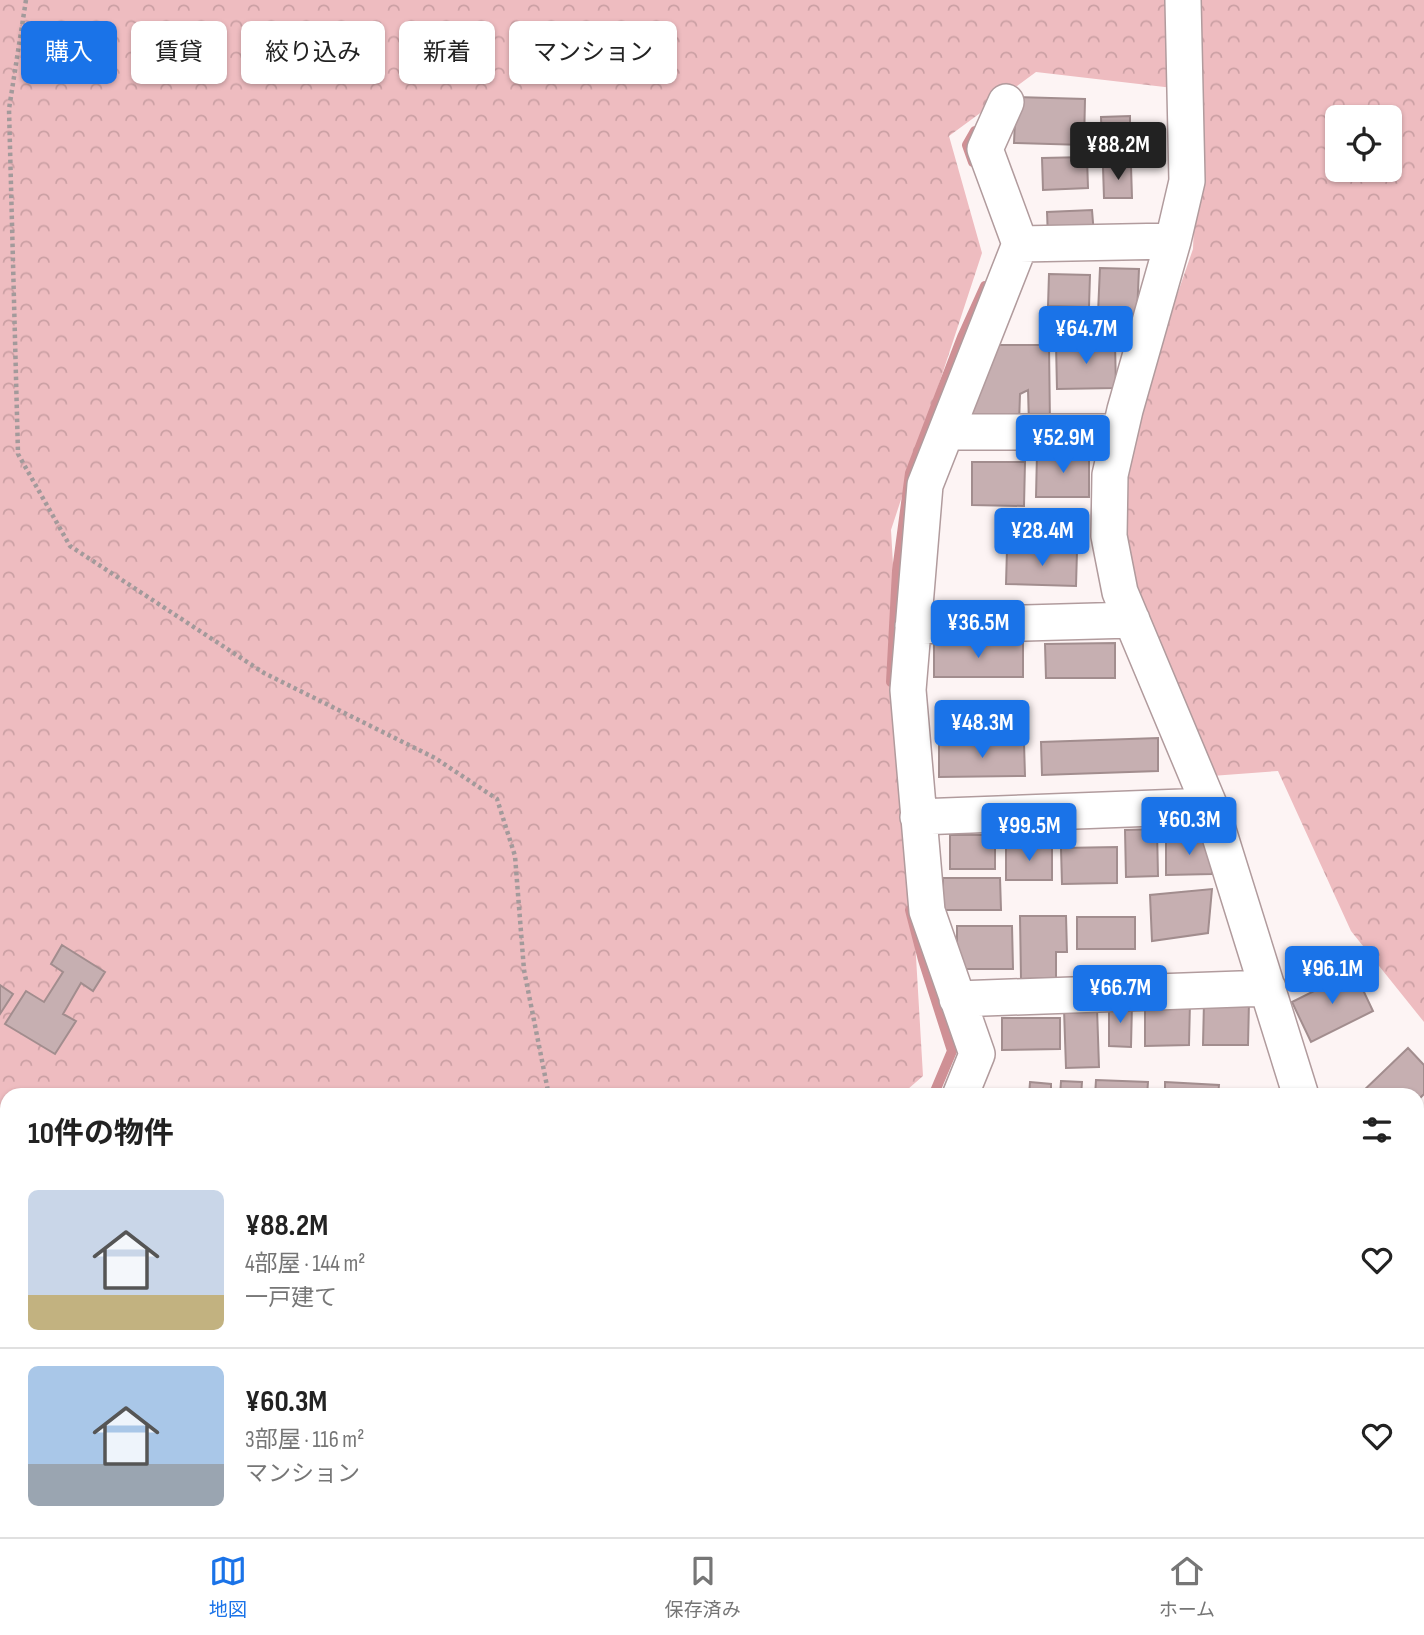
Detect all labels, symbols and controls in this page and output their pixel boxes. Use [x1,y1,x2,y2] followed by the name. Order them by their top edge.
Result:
[21,21,117,84] chip: 購入
[131,21,227,84] chip: 賃貸
[241,21,385,84] chip: 絞り込み
[399,21,495,84] chip: 新着
[509,21,677,84] chip: マンション
[1325,105,1402,182] map controls
[1325,105,1402,182] button: locate
[1061,122,1175,182] pin: ¥88.2M
[1086,131,1150,159] text: ¥88.2M
[1029,306,1143,366] pin: ¥64.7M
[1055,315,1117,343] text: ¥64.7M
[1006,416,1120,475] pin: ¥52.9M
[1032,424,1094,452] text: ¥52.9M
[985,508,1099,568] pin: ¥28.4M
[1010,517,1074,545] text: ¥28.4M
[921,600,1035,660] pin: ¥36.5M
[947,609,1009,637] text: ¥36.5M
[925,700,1039,760] pin: ¥48.3M
[950,709,1014,737] text: ¥48.3M
[1132,798,1246,857] pin: ¥60.3M
[972,804,1086,863] pin: ¥99.5M
[1157,806,1221,834] text: ¥60.3M
[997,812,1061,840] text: ¥99.5M
[1275,946,1389,1006] pin: ¥96.1M
[1301,955,1363,983] text: ¥96.1M
[1063,965,1177,1025] pin: ¥66.7M
[1089,974,1151,1002] text: ¥66.7M
[1358,1111,1396,1149] icon: filters
[28,1116,174,1152] text: 10件の物件
[245,1208,328,1244] text: ¥88.2M
[84,1218,168,1302] icon: home
[1358,1241,1396,1279] icon: heart
[245,1250,365,1278] text: 4部屋 · 144 m²
[245,1284,337,1312] text: 一戸建て
[245,1384,327,1420] text: ¥60.3M
[84,1394,168,1478] icon: home
[1358,1417,1396,1455] icon: heart
[245,1426,364,1454] text: 3部屋 · 116 m²
[245,1460,360,1488] text: マンション
[209,1552,247,1622] tab: 地図
[665,1552,741,1622] tab: 保存済み
[1159,1552,1215,1622] tab: ホーム

